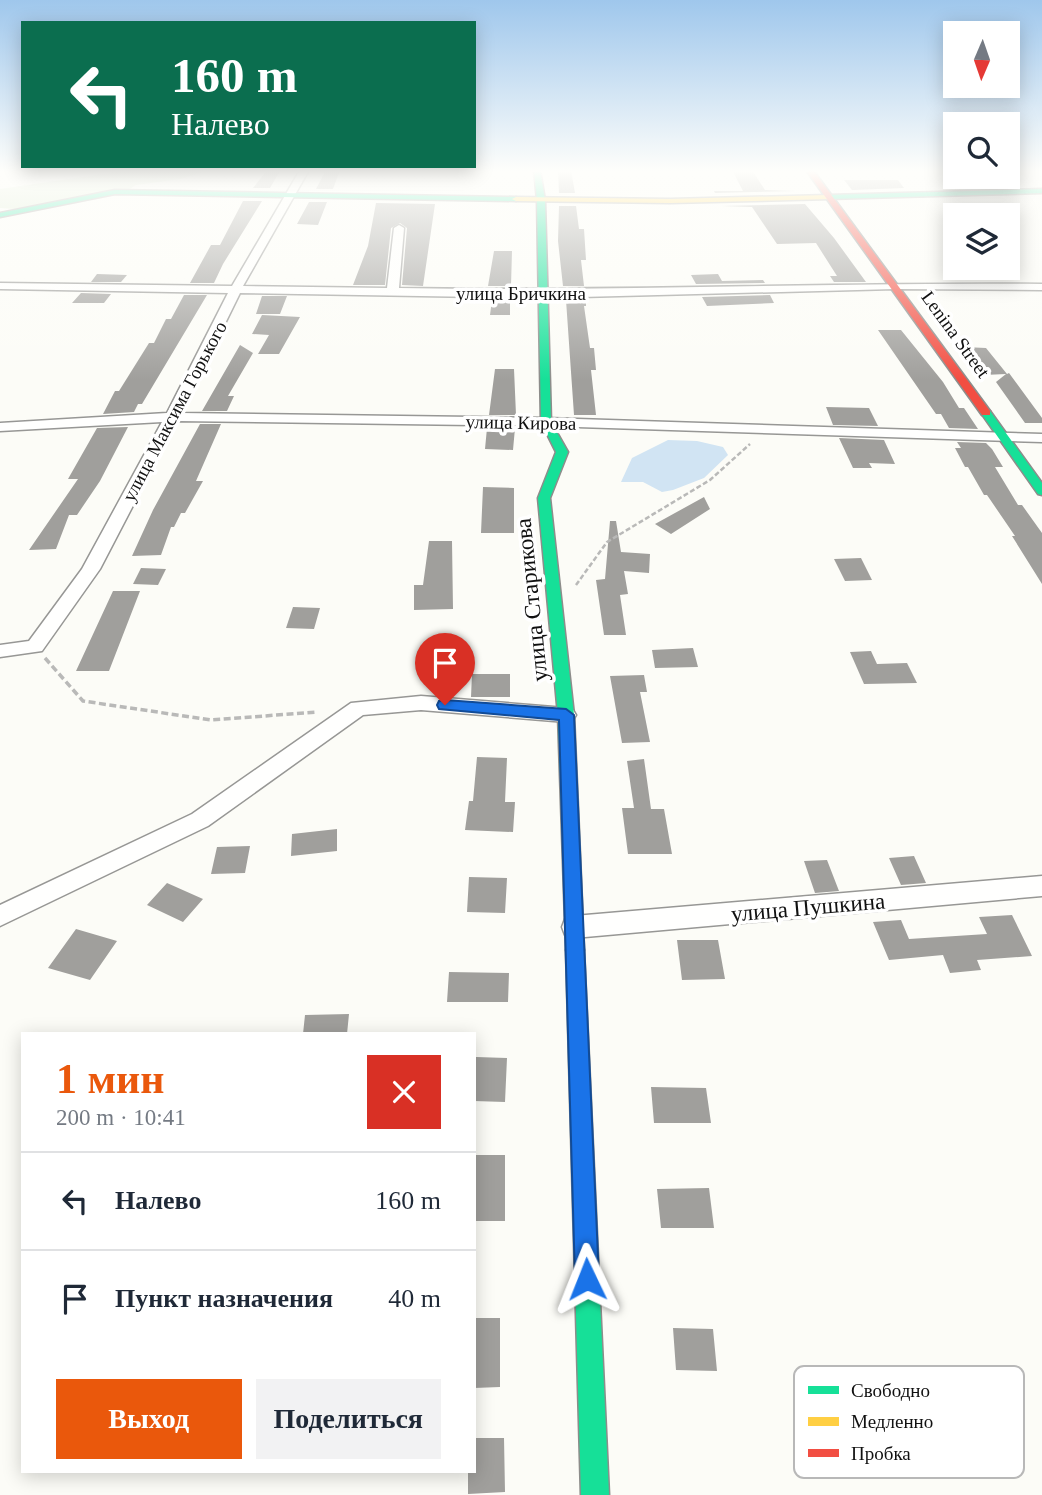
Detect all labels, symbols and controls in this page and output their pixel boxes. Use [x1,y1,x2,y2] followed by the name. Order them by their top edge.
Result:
[943,21,1020,98] north arrow
[943,21,1020,280] map controls
[171,48,298,103] text: 160 m
[56,49,147,140] icon: left
[171,106,270,142] text: Налево
[943,112,1020,189] button: search
[943,203,1020,280] button: layers
[456,283,586,304] street label: улица Бричкина
[917,287,994,382] street label: Lenina Street
[118,318,231,505] street label: улица Максима Горького
[465,411,577,434] street label: улица Кирова
[510,517,553,683] street label: улица Старикова
[415,633,475,705] pin
[426,644,464,682] icon: arrive
[730,888,886,927] street label: улица Пушкина
[367,1055,441,1129] button: close
[56,1056,165,1102] text: 1 мин
[56,1105,186,1130] text: 200 m · 10:41
[56,1182,94,1220] icon: left
[115,1186,201,1215] text: Налево
[375,1186,441,1215] text: 160 m
[550,1242,624,1316] position arrow
[56,1280,94,1318] icon: arrive
[115,1284,333,1313] text: Пункт назначения
[388,1284,441,1313] text: 40 m
[794,1366,1024,1478] legend
[56,1379,242,1459] button: Выход
[256,1379,441,1459] button: Поделиться
[851,1380,930,1401] text: Свободно
[851,1411,933,1432] text: Медленно
[851,1443,911,1464] text: Пробка

